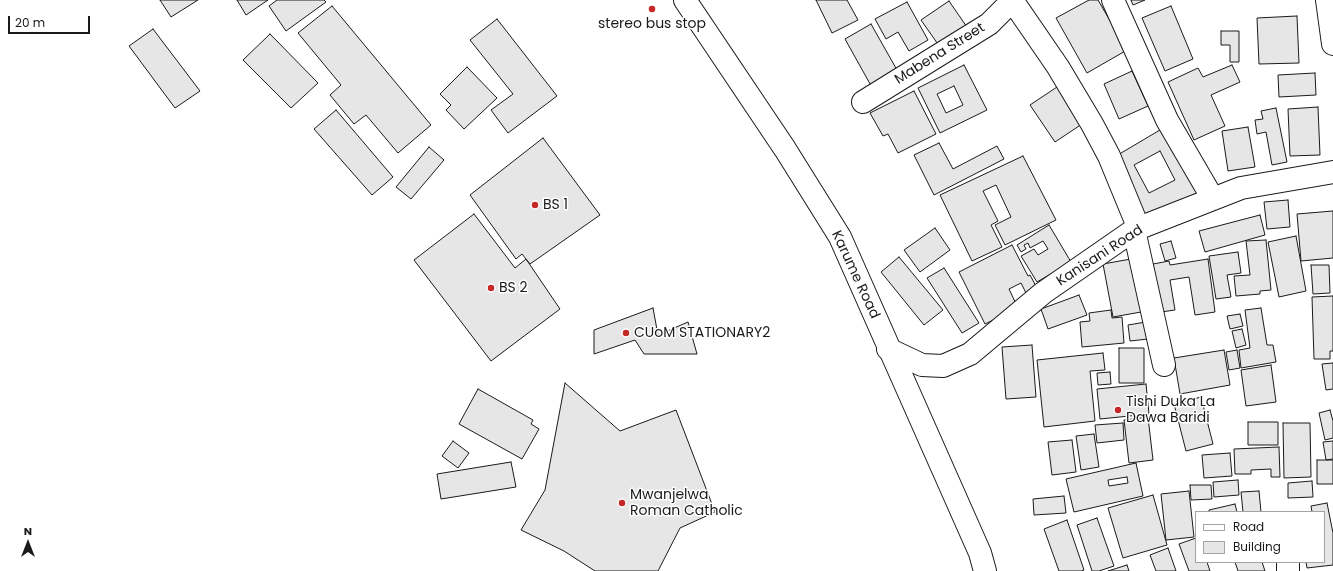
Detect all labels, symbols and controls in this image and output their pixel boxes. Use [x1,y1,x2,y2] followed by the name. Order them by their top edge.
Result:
[647,4,657,14] marker: stereo bus stop
[10,8,92,34] scale bar
[15,14,45,31] text: 20 m
[598,16,706,32] place label: stereo bus stop
[892,20,988,88] street label: Mabena Street
[543,197,568,213] place label: BS 1
[530,200,540,210] marker: BS 1
[1054,222,1146,290] street label: Kanisani Road
[827,228,883,322] street label: Karume Road
[499,280,528,296] place label: BS 2
[486,283,496,293] marker: BS 2
[634,325,770,341] place label: CUoM STATIONARY2
[621,328,631,338] marker: CUoM STATIONARY2
[1126,394,1215,426] place label: Tishi Duka La Dawa Baridi
[1113,405,1123,415] marker: Tishi Duka La Dawa Baridi
[630,487,743,520] place label: Mwanjelwa Roman Catholic
[617,498,627,508] marker: Mwanjelwa Roman Catholic
[1195,511,1325,563] legend
[1233,518,1264,535] text: Road
[8,523,48,563] north arrow
[24,523,32,539] text: N
[1233,538,1281,555] text: Building

